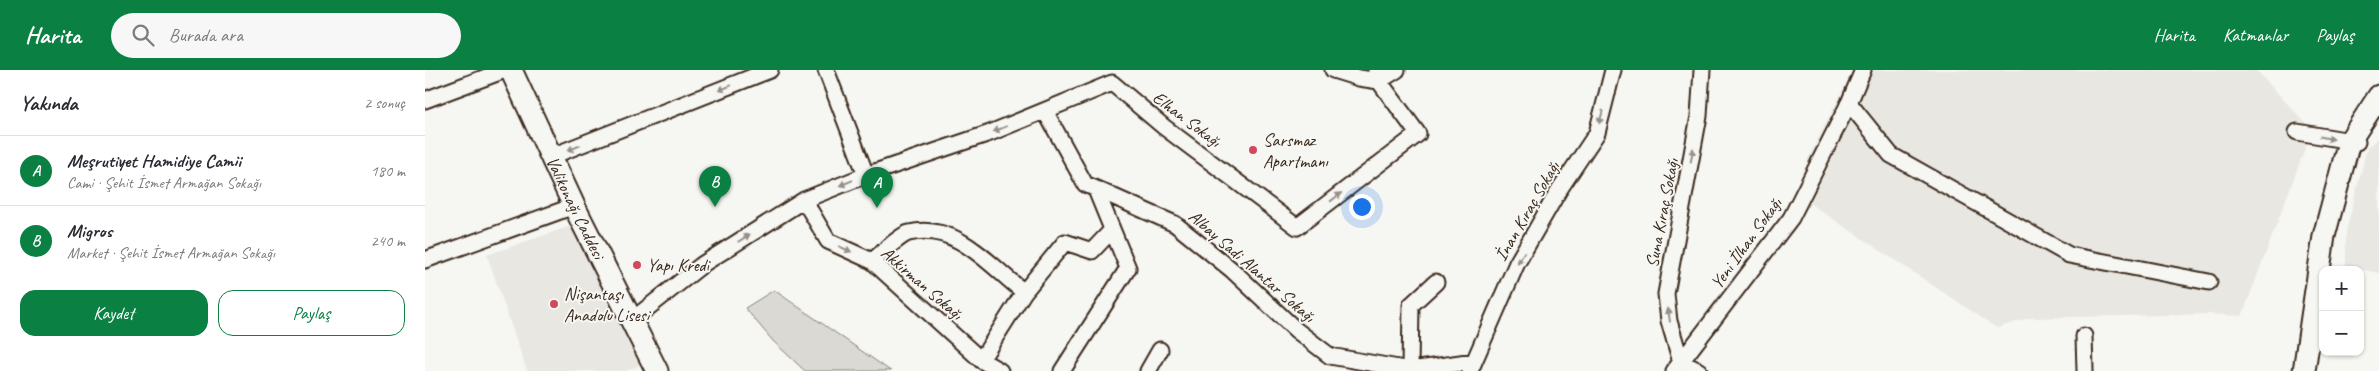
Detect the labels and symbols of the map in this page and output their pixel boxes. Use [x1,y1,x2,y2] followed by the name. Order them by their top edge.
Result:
[717,84,732,92] one-way arrow
[1148,86,1226,152] street label: Elhan Sokağı
[1597,110,1605,125] one-way arrow
[993,126,1007,134] one-way arrow
[1263,129,1329,172] place label: Sarsmaz Apartmanı
[2320,134,2335,142] one-way arrow
[566,144,581,152] one-way arrow
[1247,144,1259,156] marker: Sarsmaz Apartmanı
[1688,146,1696,162] one-way arrow
[542,153,611,265] street label: Valikonağı Caddesi
[1641,156,1683,269] street label: Suna Kıraç Sokağı
[1490,157,1565,265] street label: İnan Kıraç Sokağı
[699,166,731,207] pin: B
[861,167,893,208] pin: A
[839,179,853,187] one-way arrow
[1329,192,1342,203] one-way arrow
[1706,193,1787,293] street label: Yeni İlhan Sokağı
[1349,194,1375,220] your location
[1184,205,1320,327] street label: Albay Sadi Alantar Sokağı
[738,233,751,242] one-way arrow
[877,242,968,325] street label: Akkirman Sokağı
[838,245,852,253] one-way arrow
[1516,251,1525,264] one-way arrow
[647,254,712,276] place label: Yapı Kredi
[631,259,643,271] marker: Yapı Kredi
[564,283,652,326] place label: Nişantaşı Anadolu Lisesi
[548,298,560,310] marker: Nişantaşı Anadolu Lisesi
[1665,306,1673,322] one-way arrow

